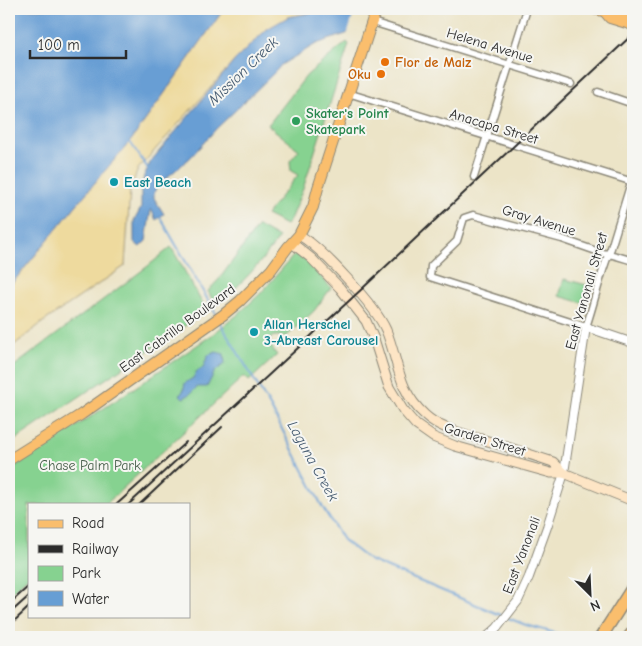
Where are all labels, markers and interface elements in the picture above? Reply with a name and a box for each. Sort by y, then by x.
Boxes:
street label: Helena Avenue [445,24,535,67]
scale bar [30,28,126,60]
water label: Mission Creek [204,33,282,110]
text: 100 m [38,36,80,54]
place label: Flor de Maiz [395,54,471,71]
marker: Flor de Maiz [379,56,391,68]
place label: Oku [348,66,371,83]
marker: Oku [375,68,387,80]
place label: Skater's Point Skatepark [306,105,389,138]
street label: Anacapa Street [448,105,541,148]
marker: Skater's Point Skatepark [290,115,302,127]
place label: East Beach [124,174,191,191]
marker: East Beach [108,176,120,188]
street label: Gray Avenue [500,201,578,240]
street label: East Yanonali Street [562,230,612,352]
street label: East Cabrillo Boulevard [116,281,239,376]
place label: Allan Herschel 3-Abreast Carousel [264,316,378,349]
marker: Allan Herschel 3-Abreast Carousel [248,326,260,338]
water label: Laguna Creek [284,418,343,505]
street label: Garden Street [442,419,529,460]
park label: Chase Palm Park [39,457,141,474]
legend [28,503,190,618]
text: Road [72,514,104,532]
street label: East Yanonali [499,514,544,596]
text: Railway [72,540,119,558]
text: Park [72,564,101,582]
north arrow [564,568,614,618]
text: Water [72,590,109,608]
text: N [587,596,603,615]

